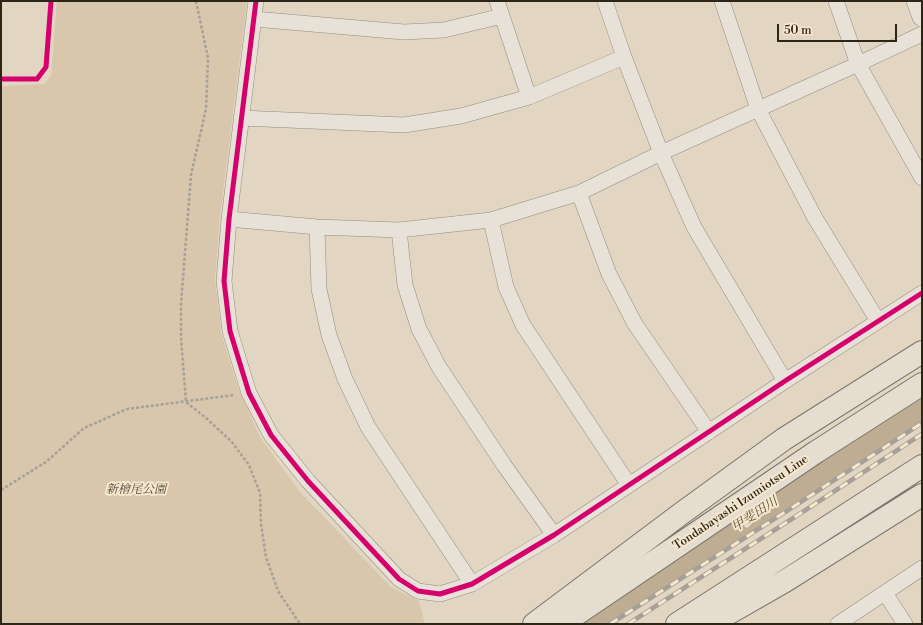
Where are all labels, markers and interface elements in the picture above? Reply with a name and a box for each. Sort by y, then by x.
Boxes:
scale bar [779,16,899,42]
text: 50 m [784,23,812,38]
street label: Tondabayashi Izumiotsu Line [671,452,811,554]
park label: 新檜尾公園 [106,483,166,497]
water label: 甲斐田川 [729,494,781,536]

